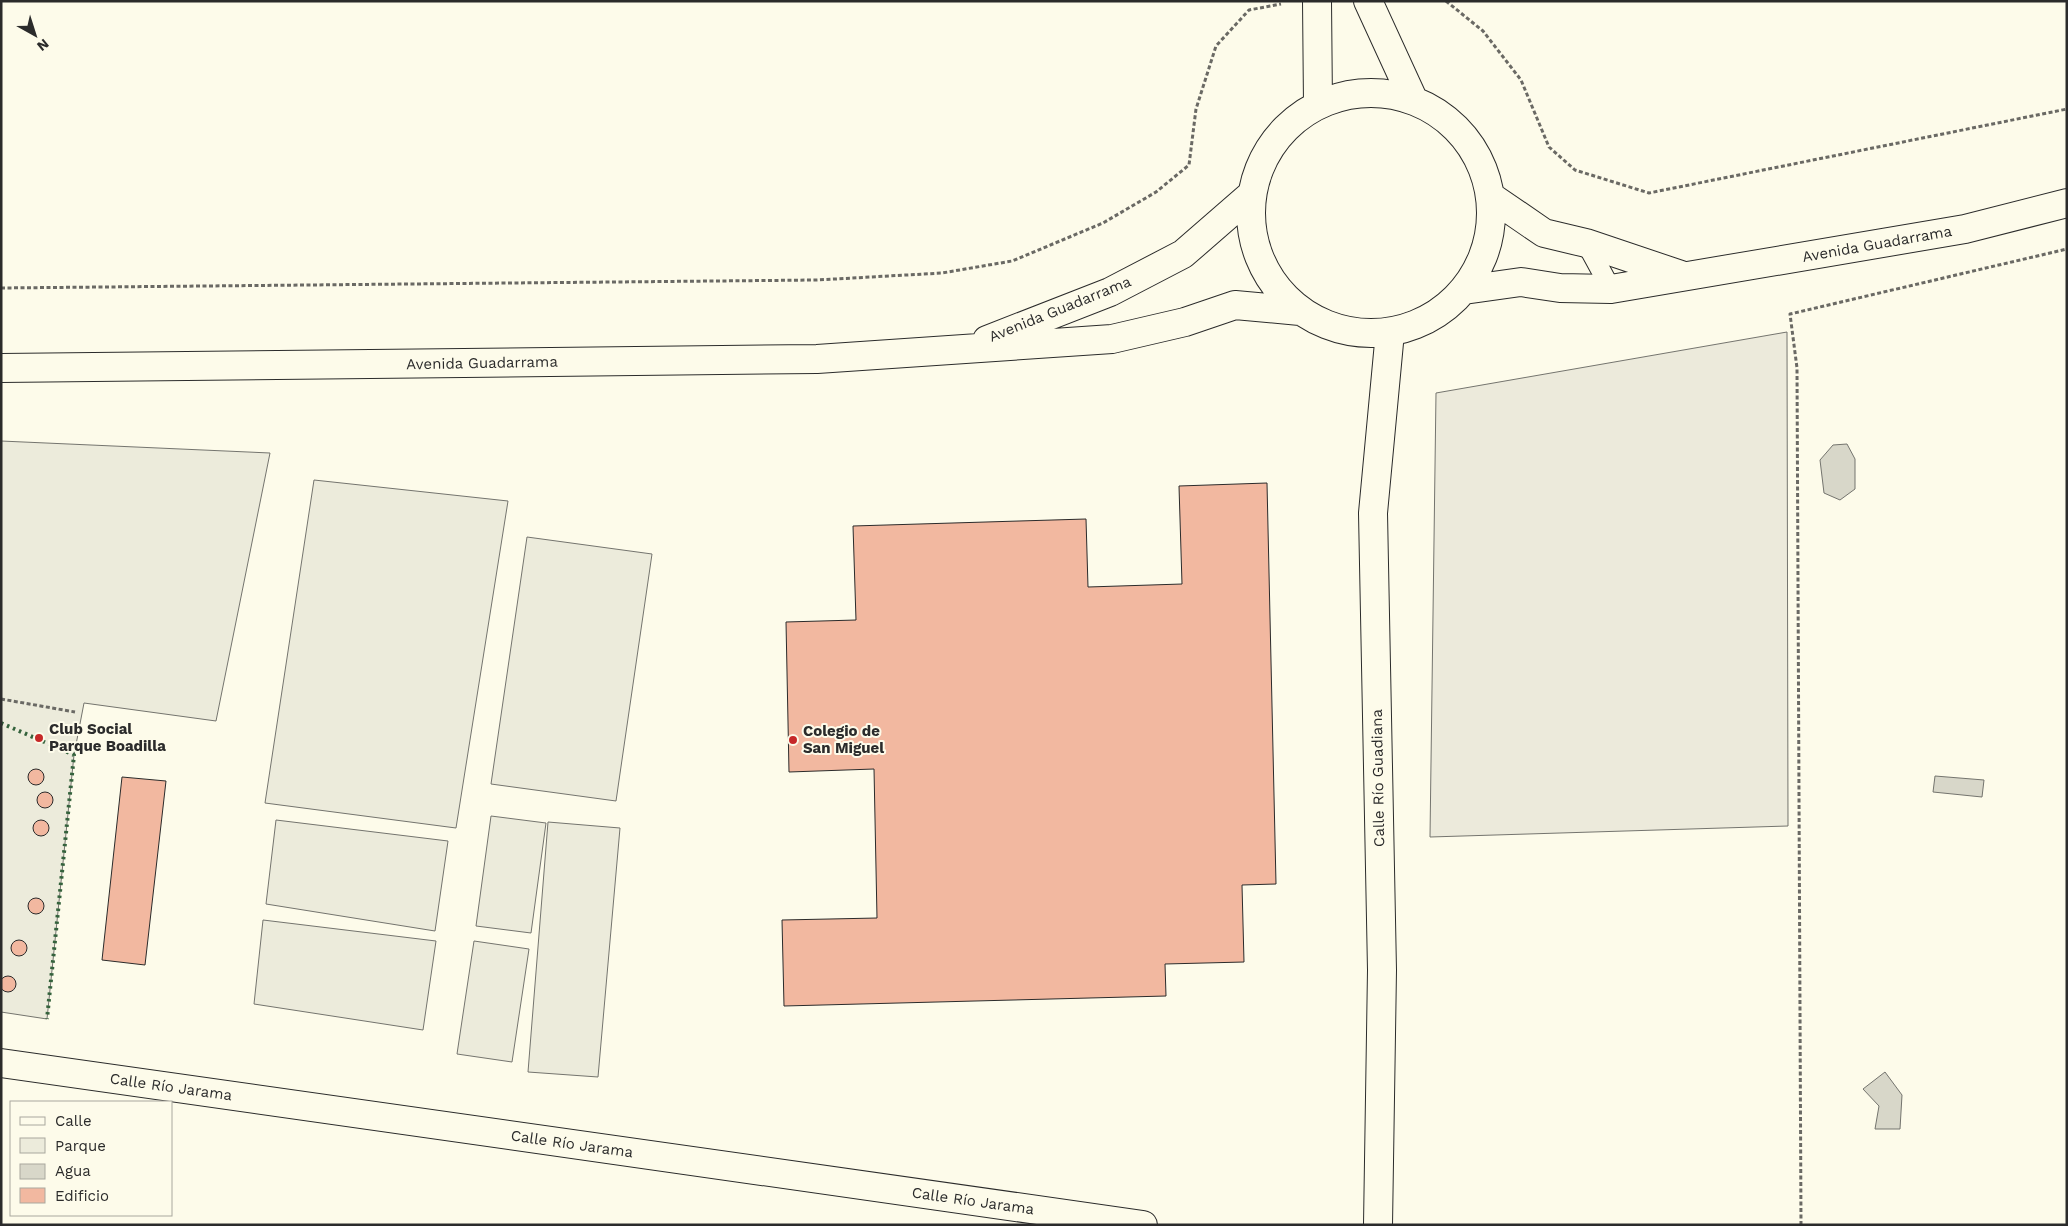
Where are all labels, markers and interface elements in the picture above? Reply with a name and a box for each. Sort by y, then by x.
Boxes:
north arrow [10,10,60,60]
text: N [34,36,52,55]
street label: Avenida Guadarrama [1801,222,1954,266]
street label: Avenida Guadarrama [986,272,1134,346]
street label: Avenida Guadarrama [406,353,558,373]
street label: Calle Río Guadiana [1368,708,1388,847]
place label: Club Social Parque Boadilla [49,720,166,755]
place label: Colegio de San Miguel [803,722,884,757]
marker: Club Social Parque Boadilla [33,732,45,744]
marker: Colegio de San Miguel [787,734,799,746]
street label: Calle Río Jarama [109,1070,234,1105]
legend [10,1101,172,1216]
text: Calle [55,1112,92,1130]
street label: Calle Río Jarama [510,1127,635,1162]
text: Parque [55,1137,106,1155]
text: Agua [55,1162,91,1180]
street label: Calle Río Jarama [911,1184,1036,1219]
text: Edificio [55,1187,109,1205]

